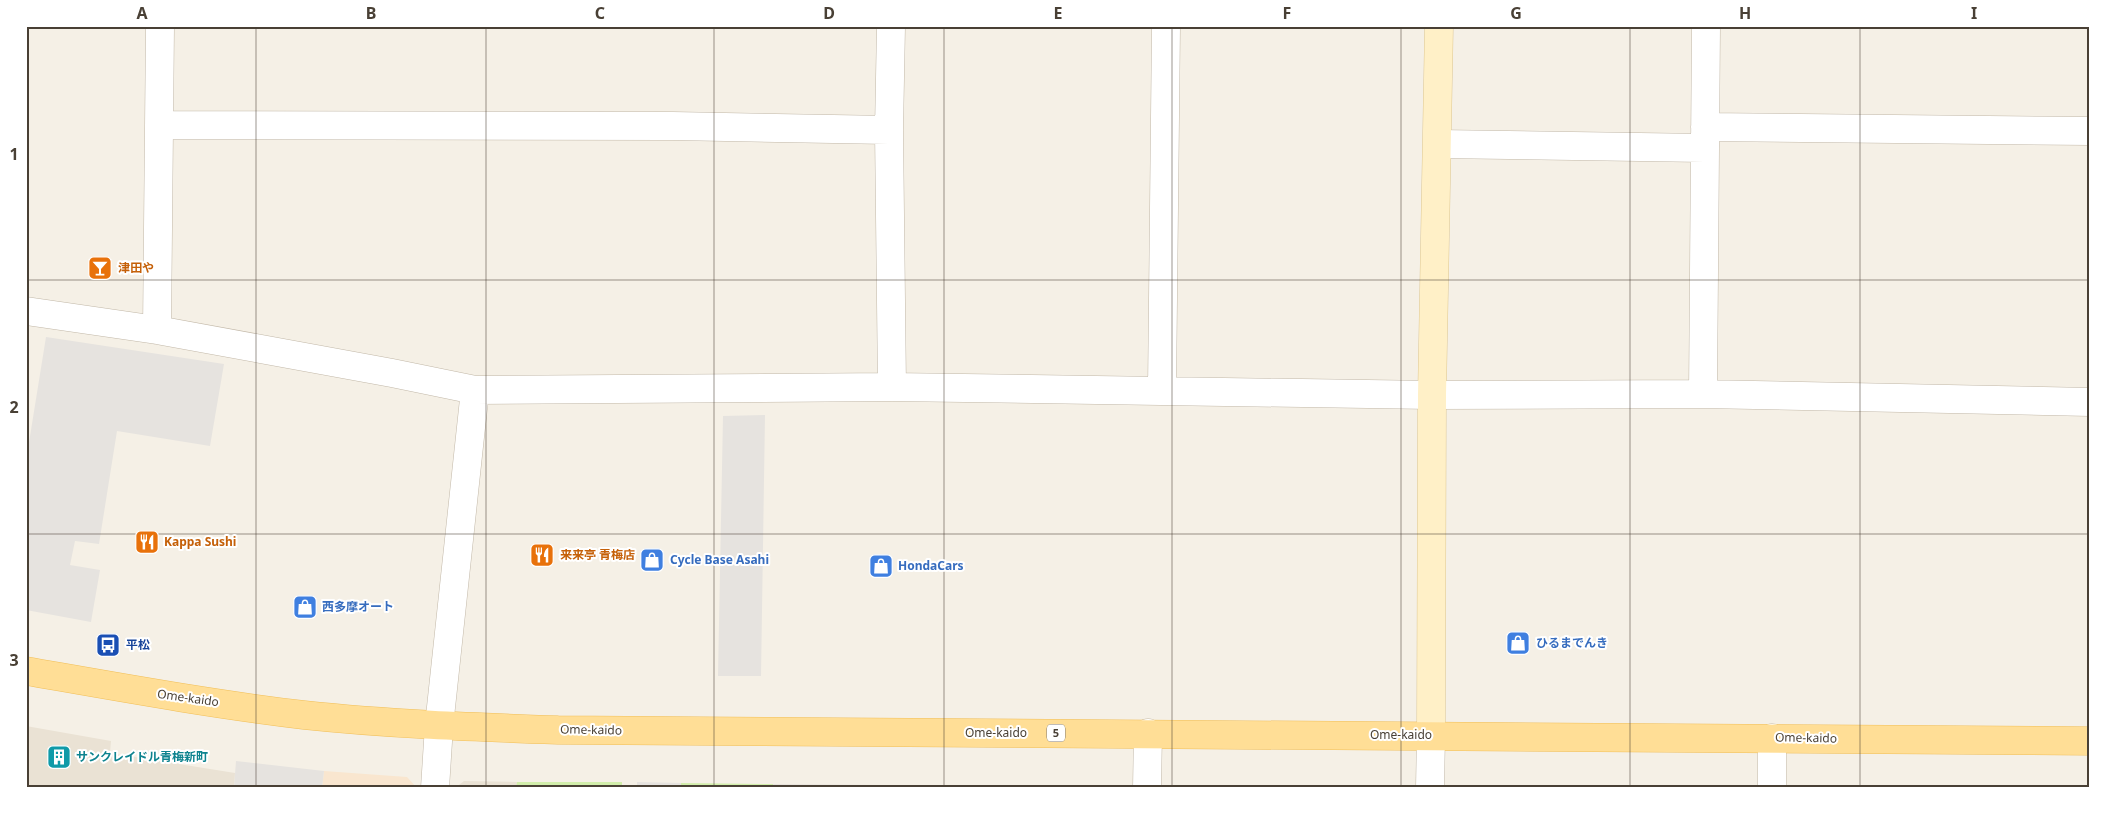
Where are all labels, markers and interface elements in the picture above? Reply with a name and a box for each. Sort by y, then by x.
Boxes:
text: A [136,2,148,24]
text: B [366,2,376,24]
text: C [595,2,605,24]
text: D [823,2,835,24]
text: E [1054,2,1063,24]
text: F [1283,2,1291,24]
text: G [1510,2,1522,24]
text: H [1739,2,1751,24]
text: I [1971,2,1977,24]
text: 1 [9,143,19,165]
bar icon: 津田や [87,255,113,281]
place label: 津田や [118,259,154,276]
text: 2 [9,396,19,418]
restaurant icon: Kappa Sushi [134,529,160,555]
place label: Kappa Sushi [164,533,236,550]
restaurant icon: 来来亭 青梅店 [529,542,555,568]
place label: 来来亭 青梅店 [560,546,635,563]
shop icon: Cycle Base Asahi [639,547,665,573]
place label: Cycle Base Asahi [670,551,769,568]
shop icon: HondaCars [868,553,894,579]
place label: HondaCars [898,557,964,574]
shop icon: 西多摩オート [292,594,318,620]
place label: 西多摩オート [322,598,394,615]
shop icon: ひるまでんき [1505,630,1531,656]
bus stop icon: 平松 [95,632,121,658]
place label: ひるまでんき [1536,634,1608,651]
place label: 平松 [126,636,150,653]
text: 3 [9,649,19,671]
street label: Ome-kaido [156,685,220,710]
street label: Ome-kaido [560,720,622,739]
street label: Ome-kaido [965,724,1027,741]
road number: 5 [1047,724,1065,741]
street label: Ome-kaido [1370,726,1432,743]
street label: Ome-kaido [1775,728,1837,747]
building icon: サンクレイドル青梅新町 [46,744,72,770]
place label: サンクレイドル青梅新町 [76,748,208,765]

